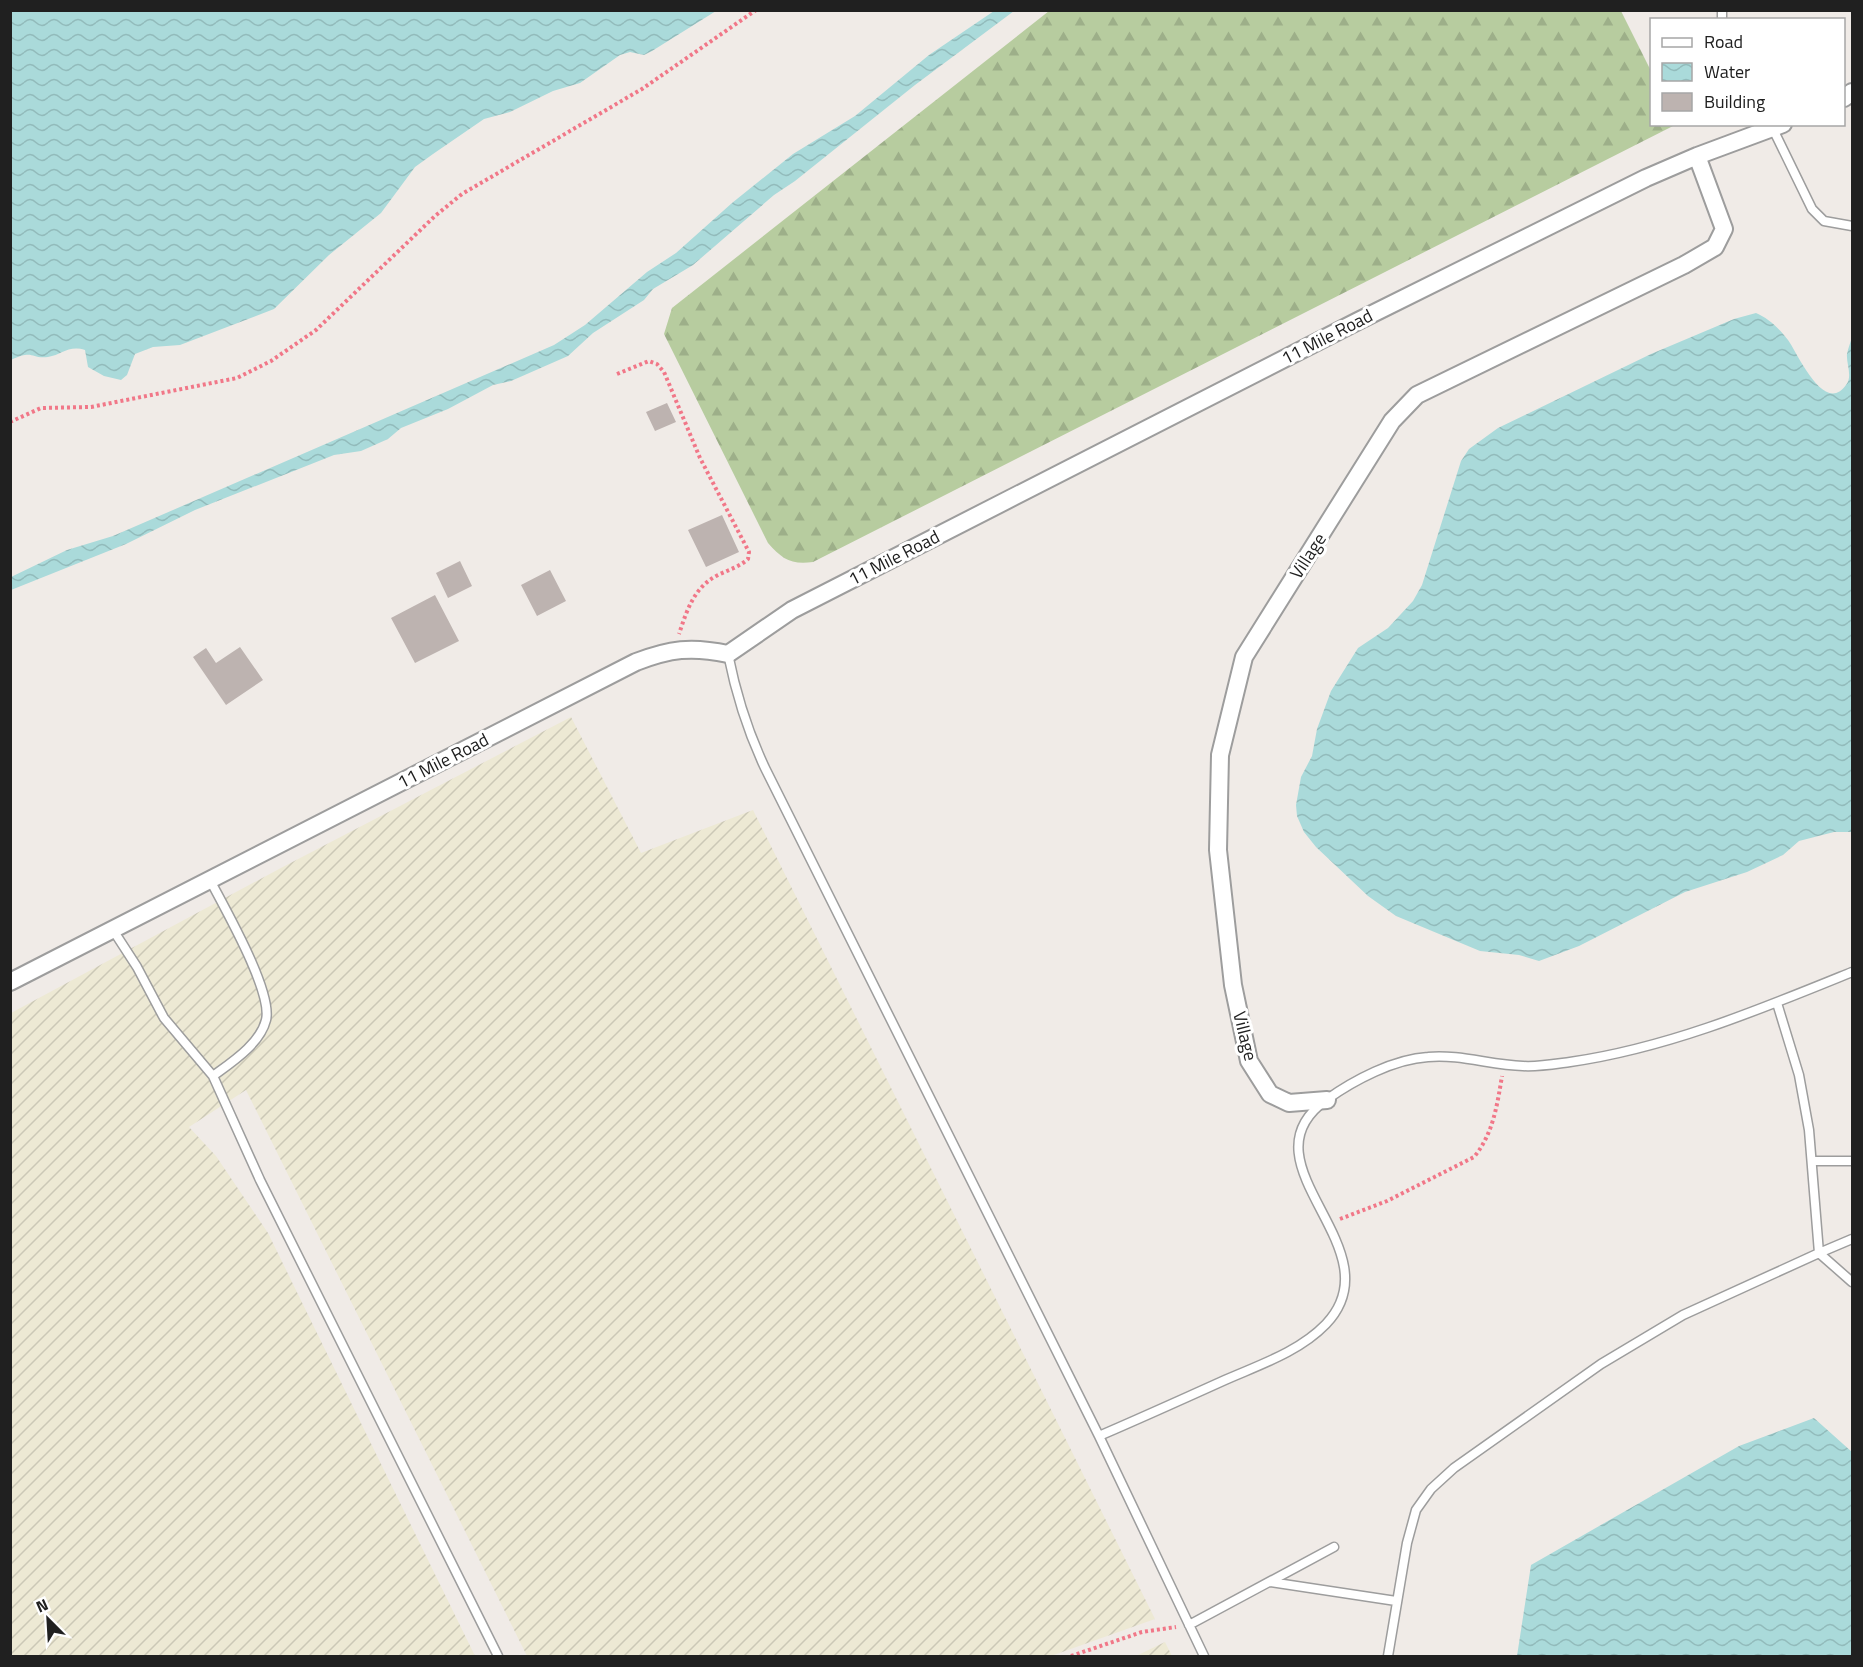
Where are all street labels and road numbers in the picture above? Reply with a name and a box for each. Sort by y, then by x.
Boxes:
street label: 11 Mile Road [1276,302,1377,371]
street label: 11 Mile Road [843,523,944,592]
street label: Village [1283,527,1333,584]
street label: 11 Mile Road [392,726,493,795]
street label: Village [1226,1008,1265,1063]

